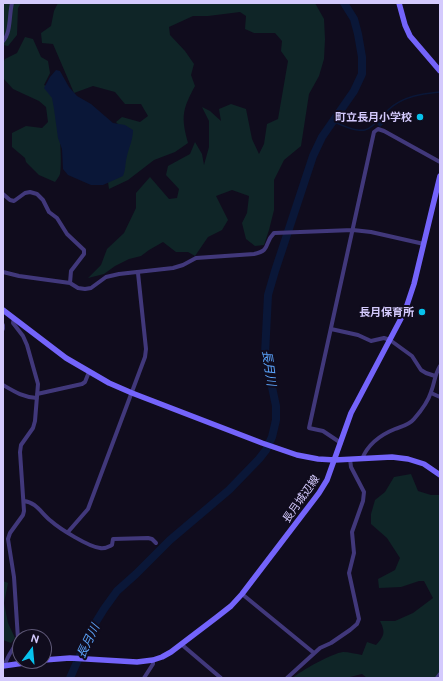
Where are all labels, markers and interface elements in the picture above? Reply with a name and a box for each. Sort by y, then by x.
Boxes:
place label: 町立長月小学校 [335,110,412,124]
marker: 町立長月小学校 [415,112,425,122]
place label: 長月保育所 [359,305,414,319]
marker: 長月保育所 [417,307,427,317]
water label: 長月川 [259,349,279,387]
street label: 長月城辺線 [280,473,322,525]
water label: 長月川 [74,622,102,660]
north arrow [12,629,52,669]
text: N [29,632,41,645]

